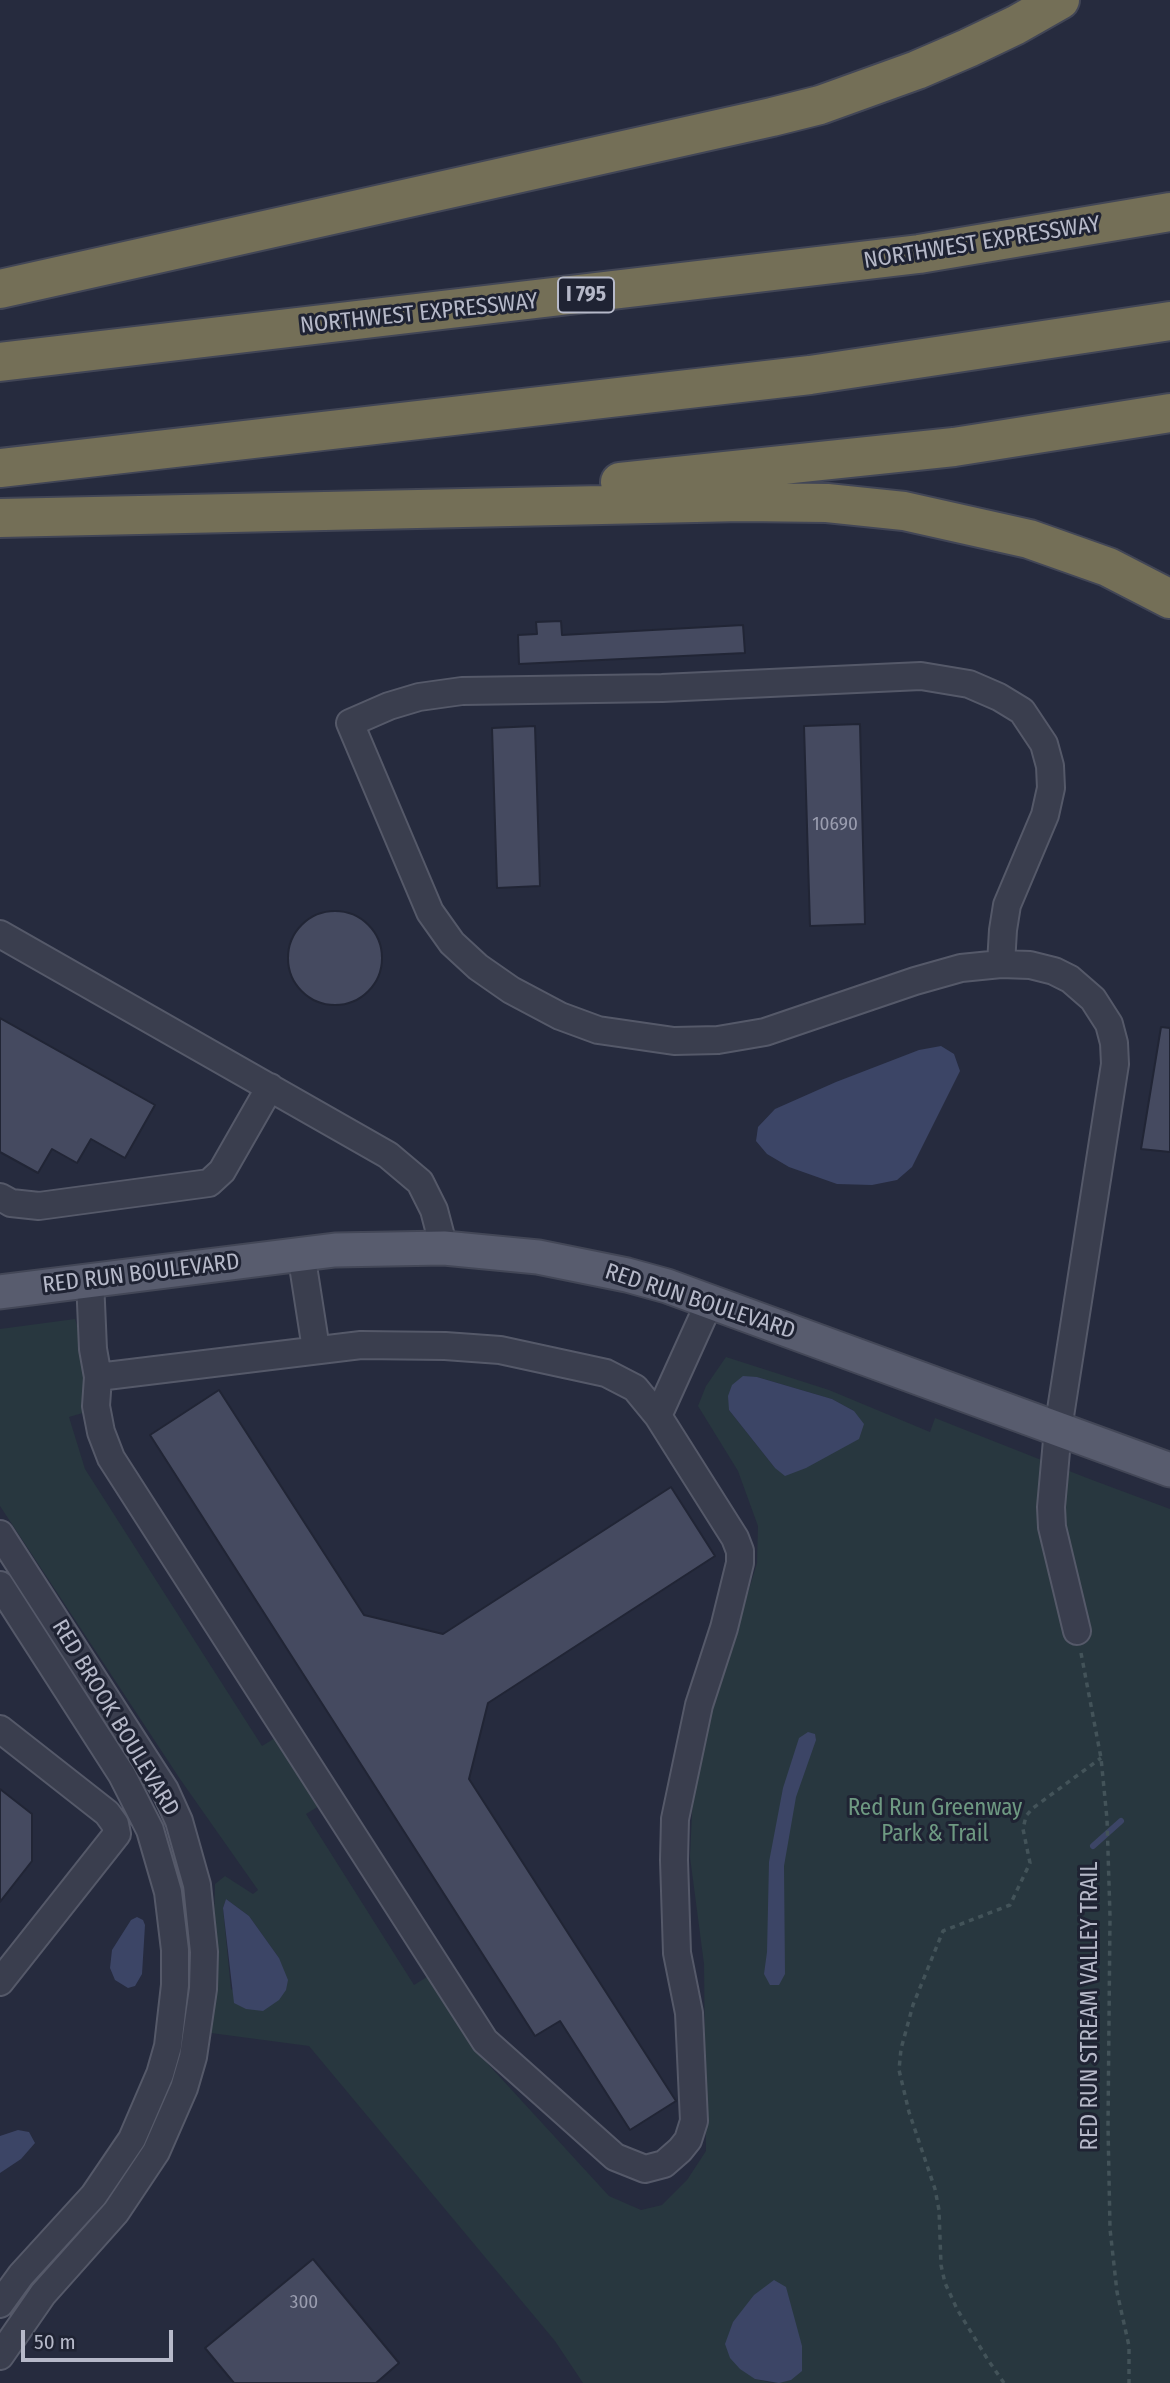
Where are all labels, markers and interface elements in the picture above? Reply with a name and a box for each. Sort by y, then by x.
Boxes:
street label: NORTHWEST EXPRESSWAY [862,211,1102,275]
road number: I 795 [558,278,614,312]
street label: NORTHWEST EXPRESSWAY [299,288,539,340]
house number: 10690 [812,814,858,836]
street label: RED RUN BOULEVARD [41,1248,241,1300]
street label: RED RUN BOULEVARD [601,1258,799,1346]
street label: RED BROOK BOULEVARD [45,1615,185,1821]
park label: Red Run Greenway Park & Trail [848,1795,1022,1849]
street label: RED RUN STREAM VALLEY TRAIL [1077,1862,1105,2150]
house number: 300 [290,2292,318,2314]
scale bar [24,2316,177,2360]
text: 50 m [34,2329,76,2355]

